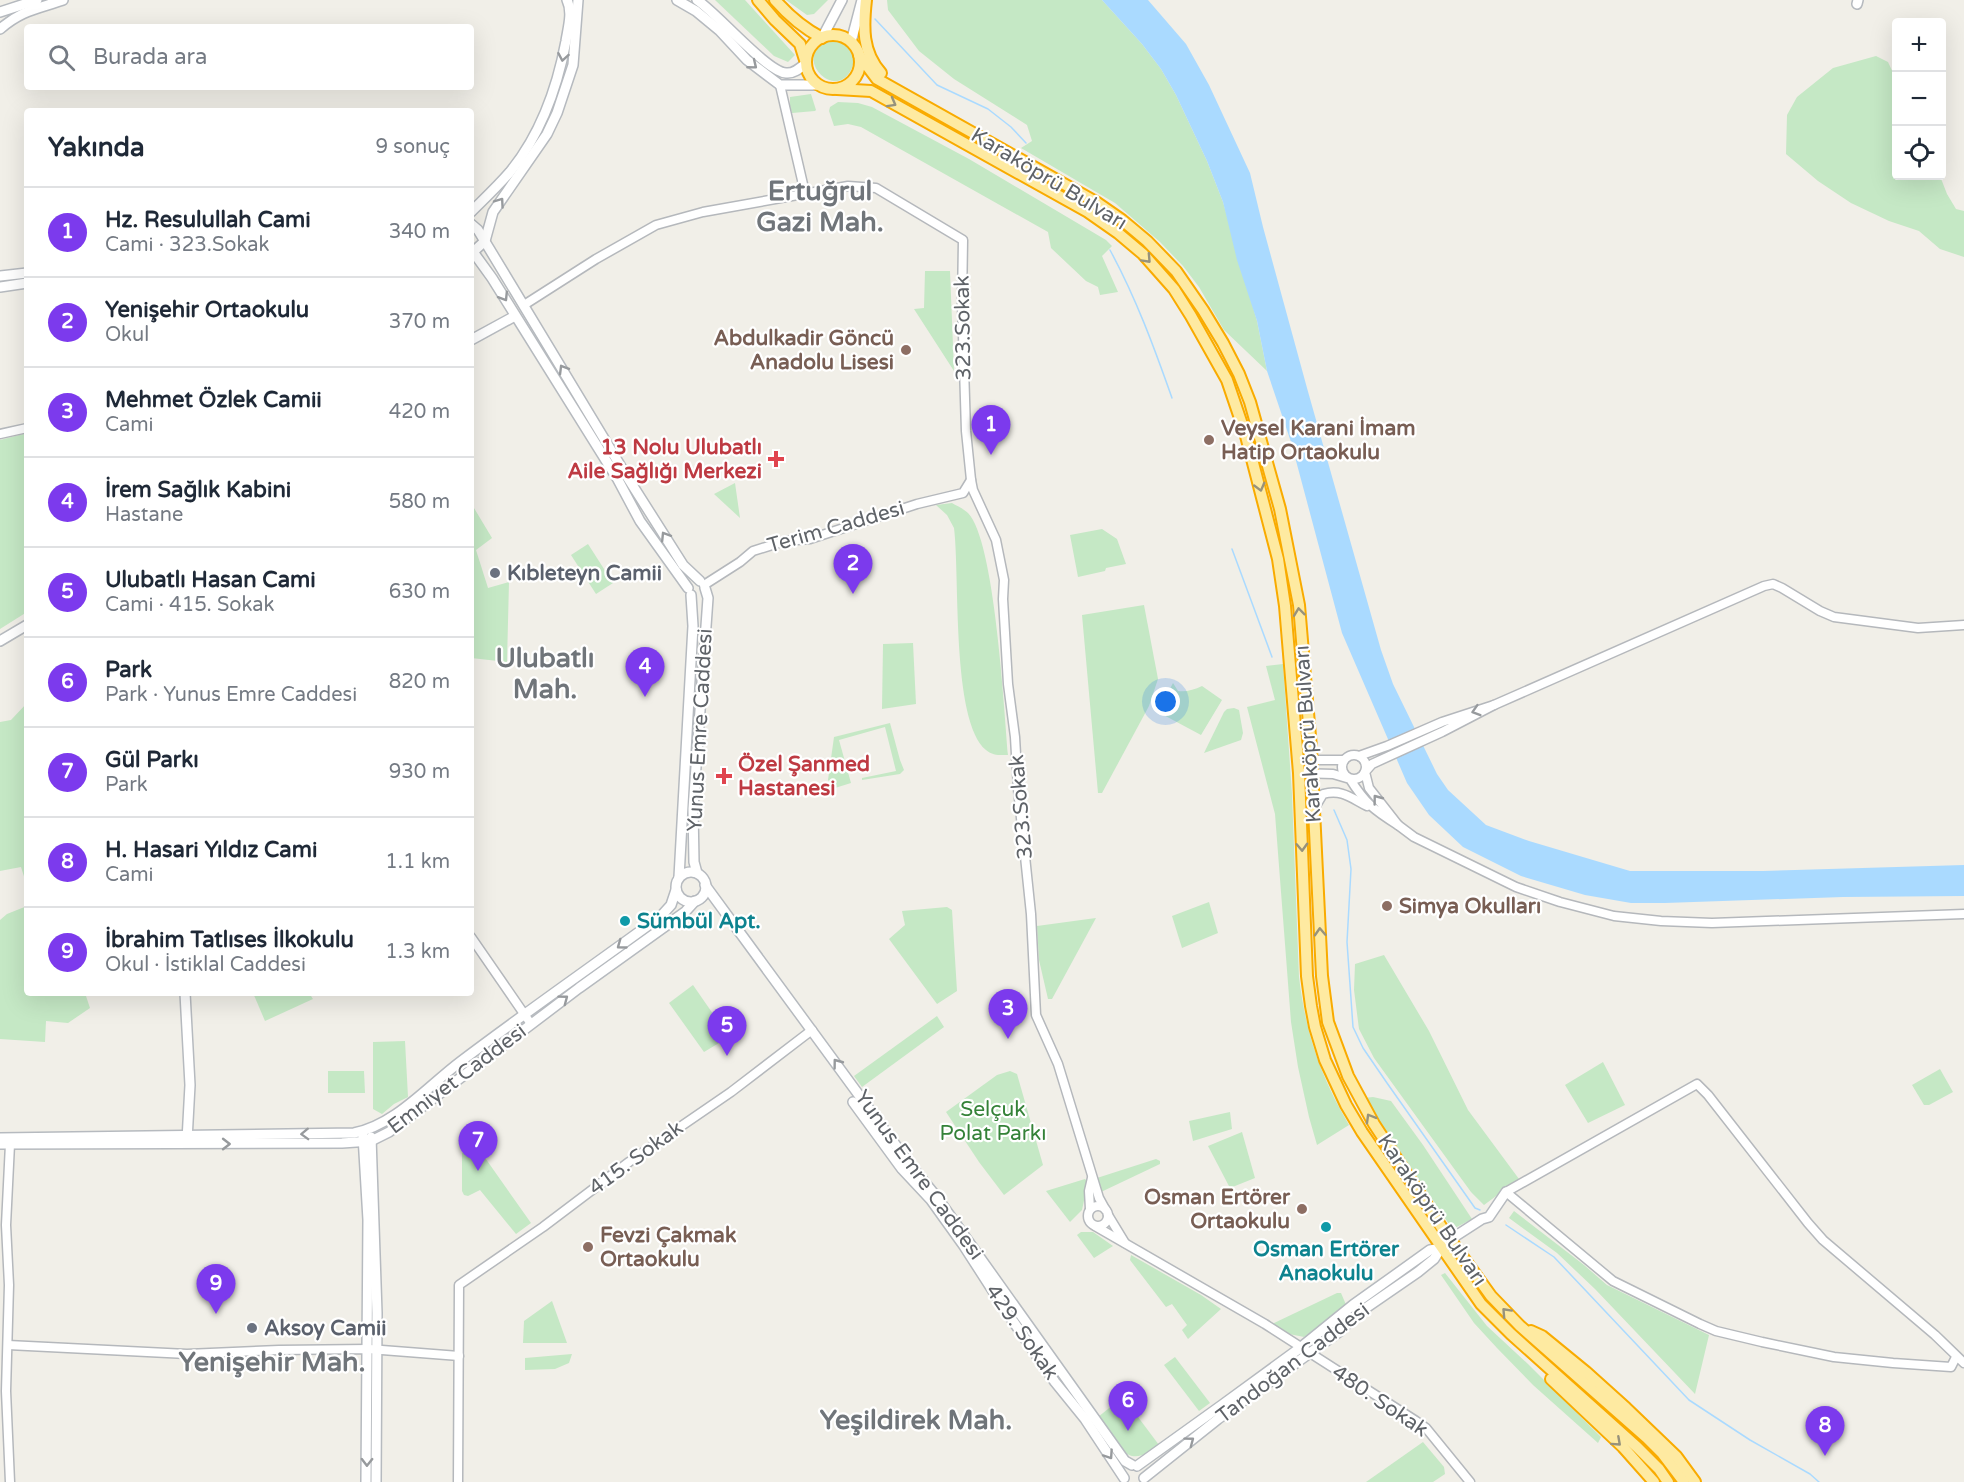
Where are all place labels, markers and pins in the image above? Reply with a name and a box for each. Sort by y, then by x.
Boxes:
place label: Abdulkadir Göncü Anadolu Lisesi [713,326,894,375]
marker: Abdulkadir Göncü Anadolu Lisesi [899,343,913,357]
pin: 1 [972,406,1010,455]
place label: Veysel Karani İmam Hatip Ortaokulu [1221,416,1415,465]
marker: Veysel Karani İmam Hatip Ortaokulu [1202,433,1216,447]
place label: 13 Nolu Ulubatlı Aile Sağlığı Merkezi [568,435,762,484]
marker: 13 Nolu Ulubatlı Aile Sağlığı Merkezi [767,450,785,468]
pin: 2 [834,544,872,594]
place label: Kıbleteyn Camii [507,561,662,586]
marker: Kıbleteyn Camii [488,566,502,580]
pin: 4 [626,648,664,697]
place label: Özel Şanmed Hastanesi [738,752,870,801]
marker: Özel Şanmed Hastanesi [715,767,733,785]
place label: Simya Okulları [1399,894,1541,919]
marker: Simya Okulları [1380,899,1394,913]
place label: Sümbül Apt. [637,909,761,934]
marker: Sümbül Apt. [618,914,632,928]
pin: 3 [988,990,1028,1039]
pin: 5 [708,1006,746,1056]
pin: 7 [458,1122,498,1171]
place label: Osman Ertörer Ortaokulu [1144,1185,1291,1234]
marker: Osman Ertörer Ortaokulu [1295,1202,1309,1216]
marker: Osman Ertörer Anaokulu [1319,1220,1333,1234]
place label: Fevzi Çakmak Ortaokulu [600,1223,737,1272]
place label: Osman Ertörer Anaokulu [1253,1237,1400,1286]
marker: Fevzi Çakmak Ortaokulu [581,1240,595,1254]
pin: 9 [196,1264,236,1314]
place label: Aksoy Camii [264,1316,386,1341]
marker: Aksoy Camii [245,1321,259,1335]
pin: 6 [1108,1382,1148,1431]
pin: 8 [1806,1406,1844,1456]

